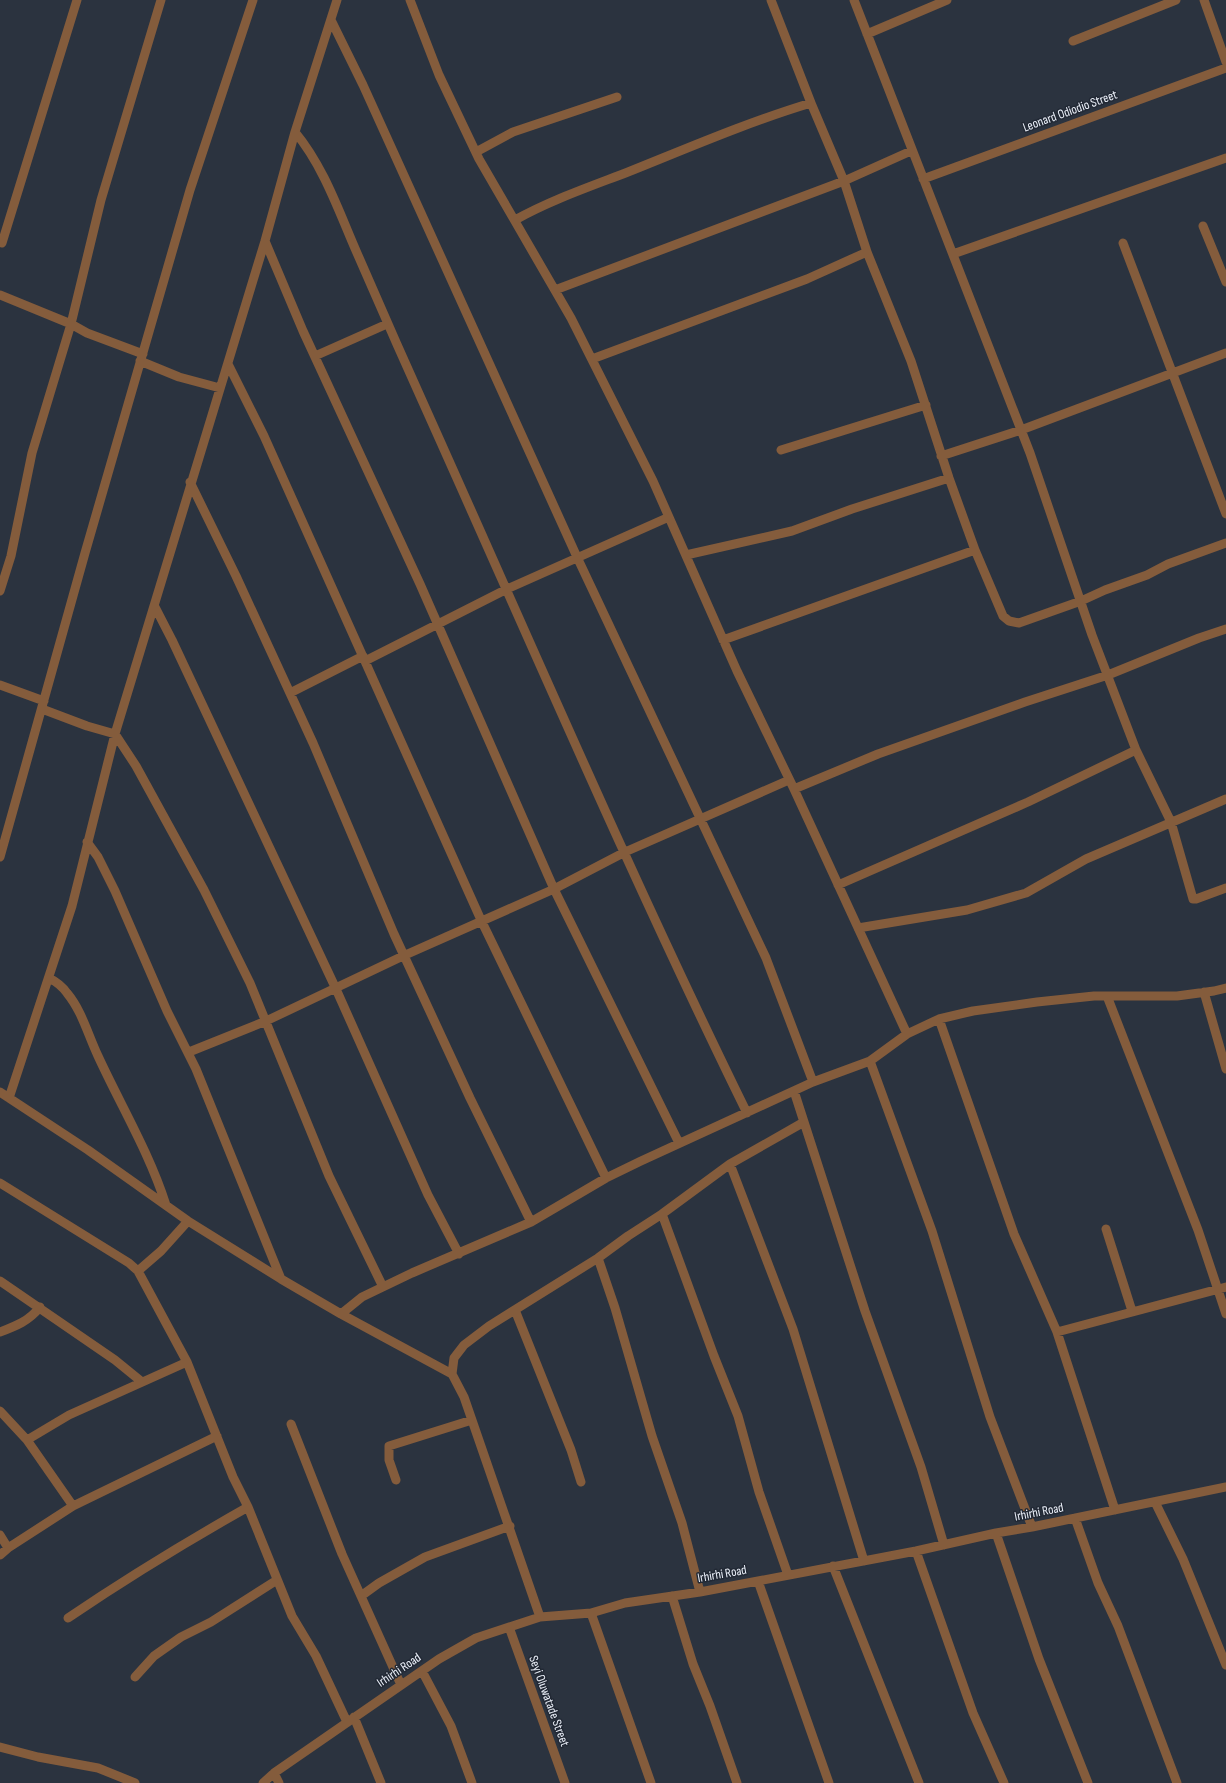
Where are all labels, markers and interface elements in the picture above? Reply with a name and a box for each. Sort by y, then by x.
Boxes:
street label: Leonard Odiodio Street [1021,87,1119,135]
street label: Irhirhi Road [1013,1499,1065,1525]
street label: Irhirhi Road [696,1562,748,1586]
street label: Irhirhi Road [374,1649,424,1691]
street label: Seyi Oluwatade Street [525,1653,573,1749]

